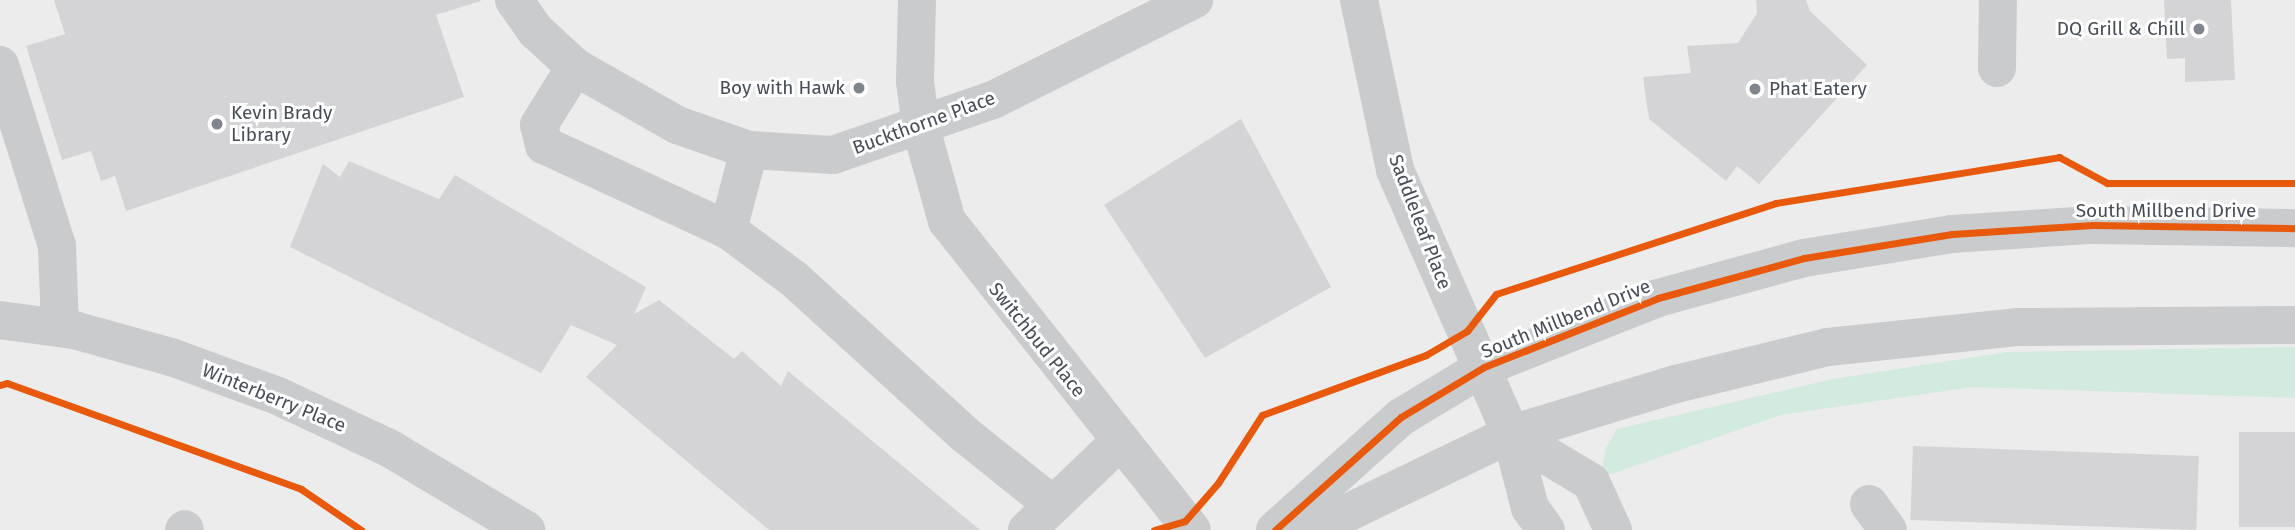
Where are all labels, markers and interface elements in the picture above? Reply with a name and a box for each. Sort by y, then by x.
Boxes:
place label: DQ Grill & Chill [2057,18,2185,40]
marker: DQ Grill & Chill [2191,21,2207,37]
place label: Boy with Hawk [720,77,845,99]
place label: Phat Eatery [1769,78,1867,100]
marker: Boy with Hawk [851,80,867,96]
marker: Phat Eatery [1747,81,1763,97]
street label: Buckthorne Place [850,87,998,159]
place label: Kevin Brady Library [231,102,332,146]
marker: Kevin Brady Library [209,116,225,132]
street label: Saddleleaf Place [1384,151,1456,293]
street label: South Millbend Drive [2076,200,2256,222]
street label: South Millbend Drive [1478,275,1654,363]
street label: Switchbud Place [984,278,1090,402]
street label: Winterberry Place [199,359,349,437]

